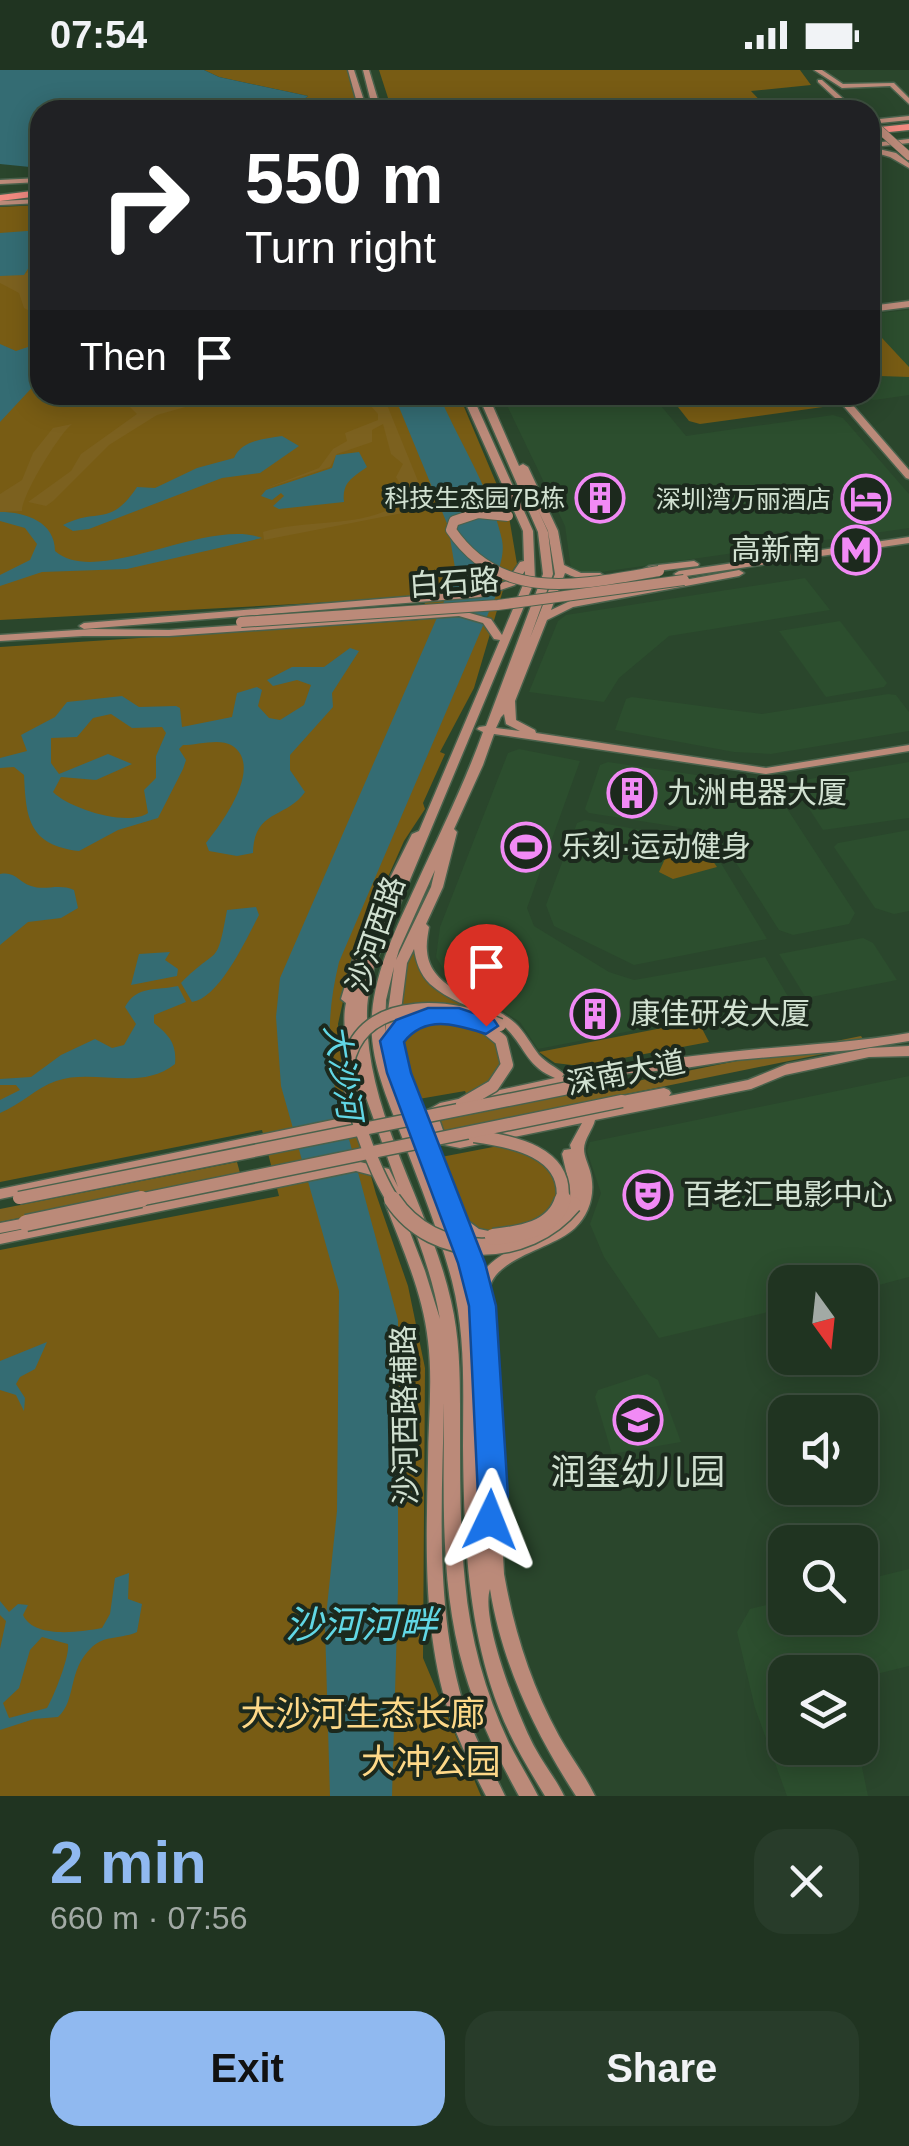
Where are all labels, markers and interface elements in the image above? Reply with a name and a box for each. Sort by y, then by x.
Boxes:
text: 07:54 [50,14,147,56]
icon: right [80,140,210,270]
text: 550 m [245,140,443,218]
text: Turn right [245,222,436,273]
icon: arrive [187,330,242,385]
text: Then [80,336,167,378]
building icon: 科技生态园7B栋 [574,472,626,524]
hotel icon: 深圳湾万丽酒店 [840,473,892,525]
place label: 科技生态园7B栋 [384,484,565,512]
place label: 深圳湾万丽酒店 [656,485,831,513]
metro station icon: 高新南 [830,524,882,576]
place label: 高新南 [731,533,821,566]
street label: 白石路 [408,563,500,602]
building icon: 九洲电器大厦 [606,767,658,819]
place label: 九洲电器大厦 [667,776,847,809]
sports icon: 乐刻·运动健身 [500,821,552,873]
place label: 乐刻·运动健身 [561,830,751,863]
street label: 沙河西路 [340,872,411,996]
pin [444,924,529,1027]
icon: arrive [459,939,514,994]
building icon: 康佳研发大厦 [569,988,621,1040]
place label: 康佳研发大厦 [630,997,810,1030]
water label: 大沙河 [318,1022,369,1128]
street label: 深南大道 [564,1045,688,1100]
theatre icon: 百老汇电影中心 [622,1169,674,1221]
place label: 百老汇电影中心 [683,1178,893,1211]
north arrow [768,1265,878,1375]
map controls [768,1265,878,1765]
street label: 沙河西路辅路 [386,1325,423,1505]
school or university icon: 润玺幼儿园 [612,1394,664,1446]
button: sound [768,1395,878,1505]
place label: 润玺幼儿园 [550,1452,726,1491]
position arrow [438,1468,542,1572]
button: search [768,1525,878,1635]
water label: 沙河河畔 [285,1604,442,1646]
button: layers [768,1655,878,1765]
park label: 大沙河生态长廊 [240,1694,486,1733]
park label: 大冲公园 [361,1742,501,1781]
text: 2 min [50,1829,207,1896]
button: close [754,1829,859,1934]
text: 660 m · 07:56 [50,1900,247,1936]
button: Exit [50,2011,445,2126]
button: Share [465,2011,859,2126]

